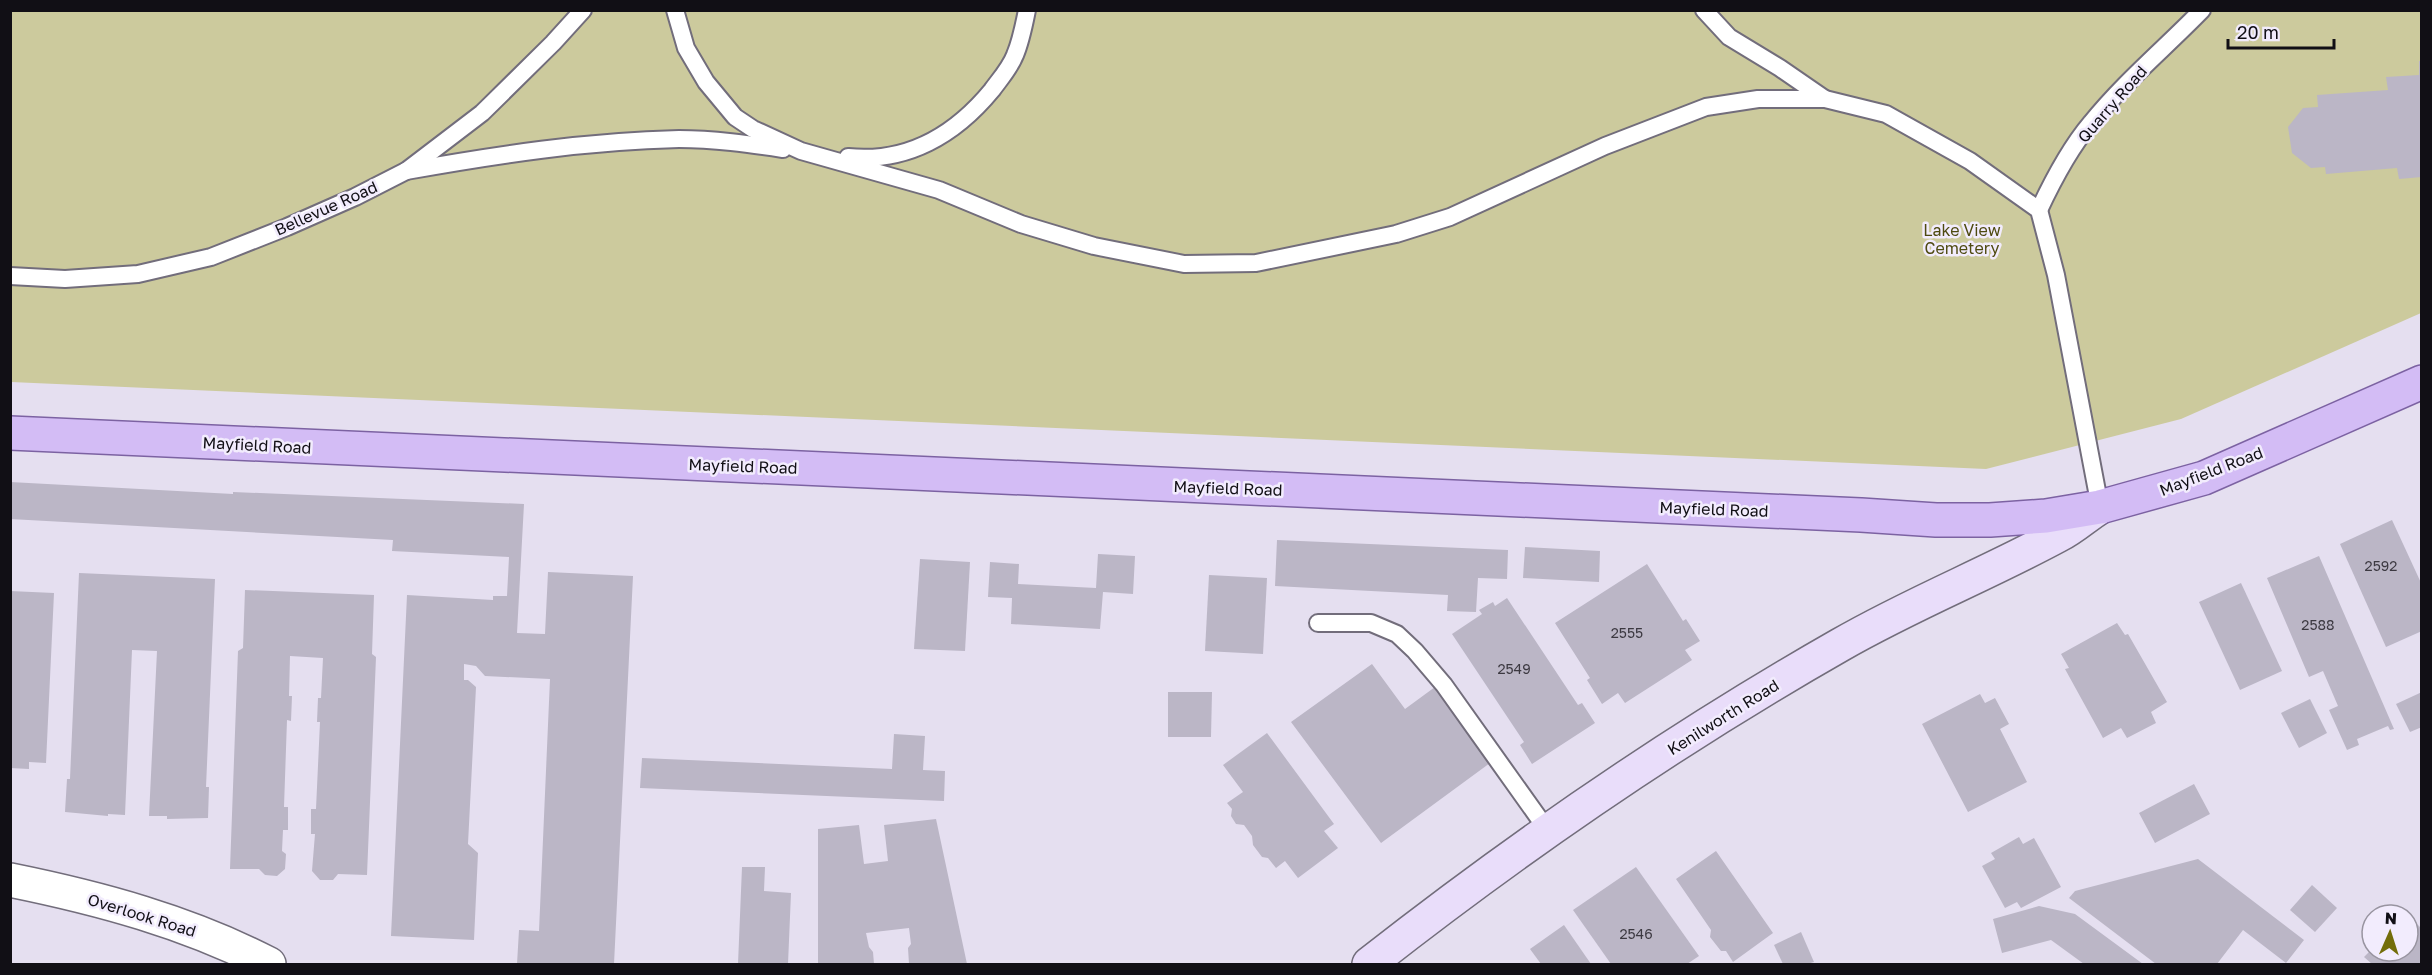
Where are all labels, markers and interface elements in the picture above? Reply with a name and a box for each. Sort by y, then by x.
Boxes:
scale bar [2228,12,2334,50]
text: 20 m [2237,21,2279,43]
street label: Quarry Road [2073,61,2151,147]
street label: Bellevue Road [272,176,380,240]
park label: Lake View Cemetery [1923,220,2001,258]
street label: Mayfield Road [202,432,312,458]
street label: Mayfield Road [2156,442,2266,500]
street label: Mayfield Road [688,454,798,478]
street label: Mayfield Road [1173,476,1283,500]
street label: Mayfield Road [1659,497,1769,521]
house number: 2592 [2365,557,2397,574]
house number: 2588 [2301,616,2335,633]
house number: 2555 [1611,624,1643,641]
house number: 2549 [1497,660,1531,677]
street label: Kenilworth Road [1664,675,1782,759]
street label: Overlook Road [85,889,199,941]
north arrow [2360,903,2420,963]
text: N [2384,908,2397,928]
house number: 2546 [1619,925,1653,942]

